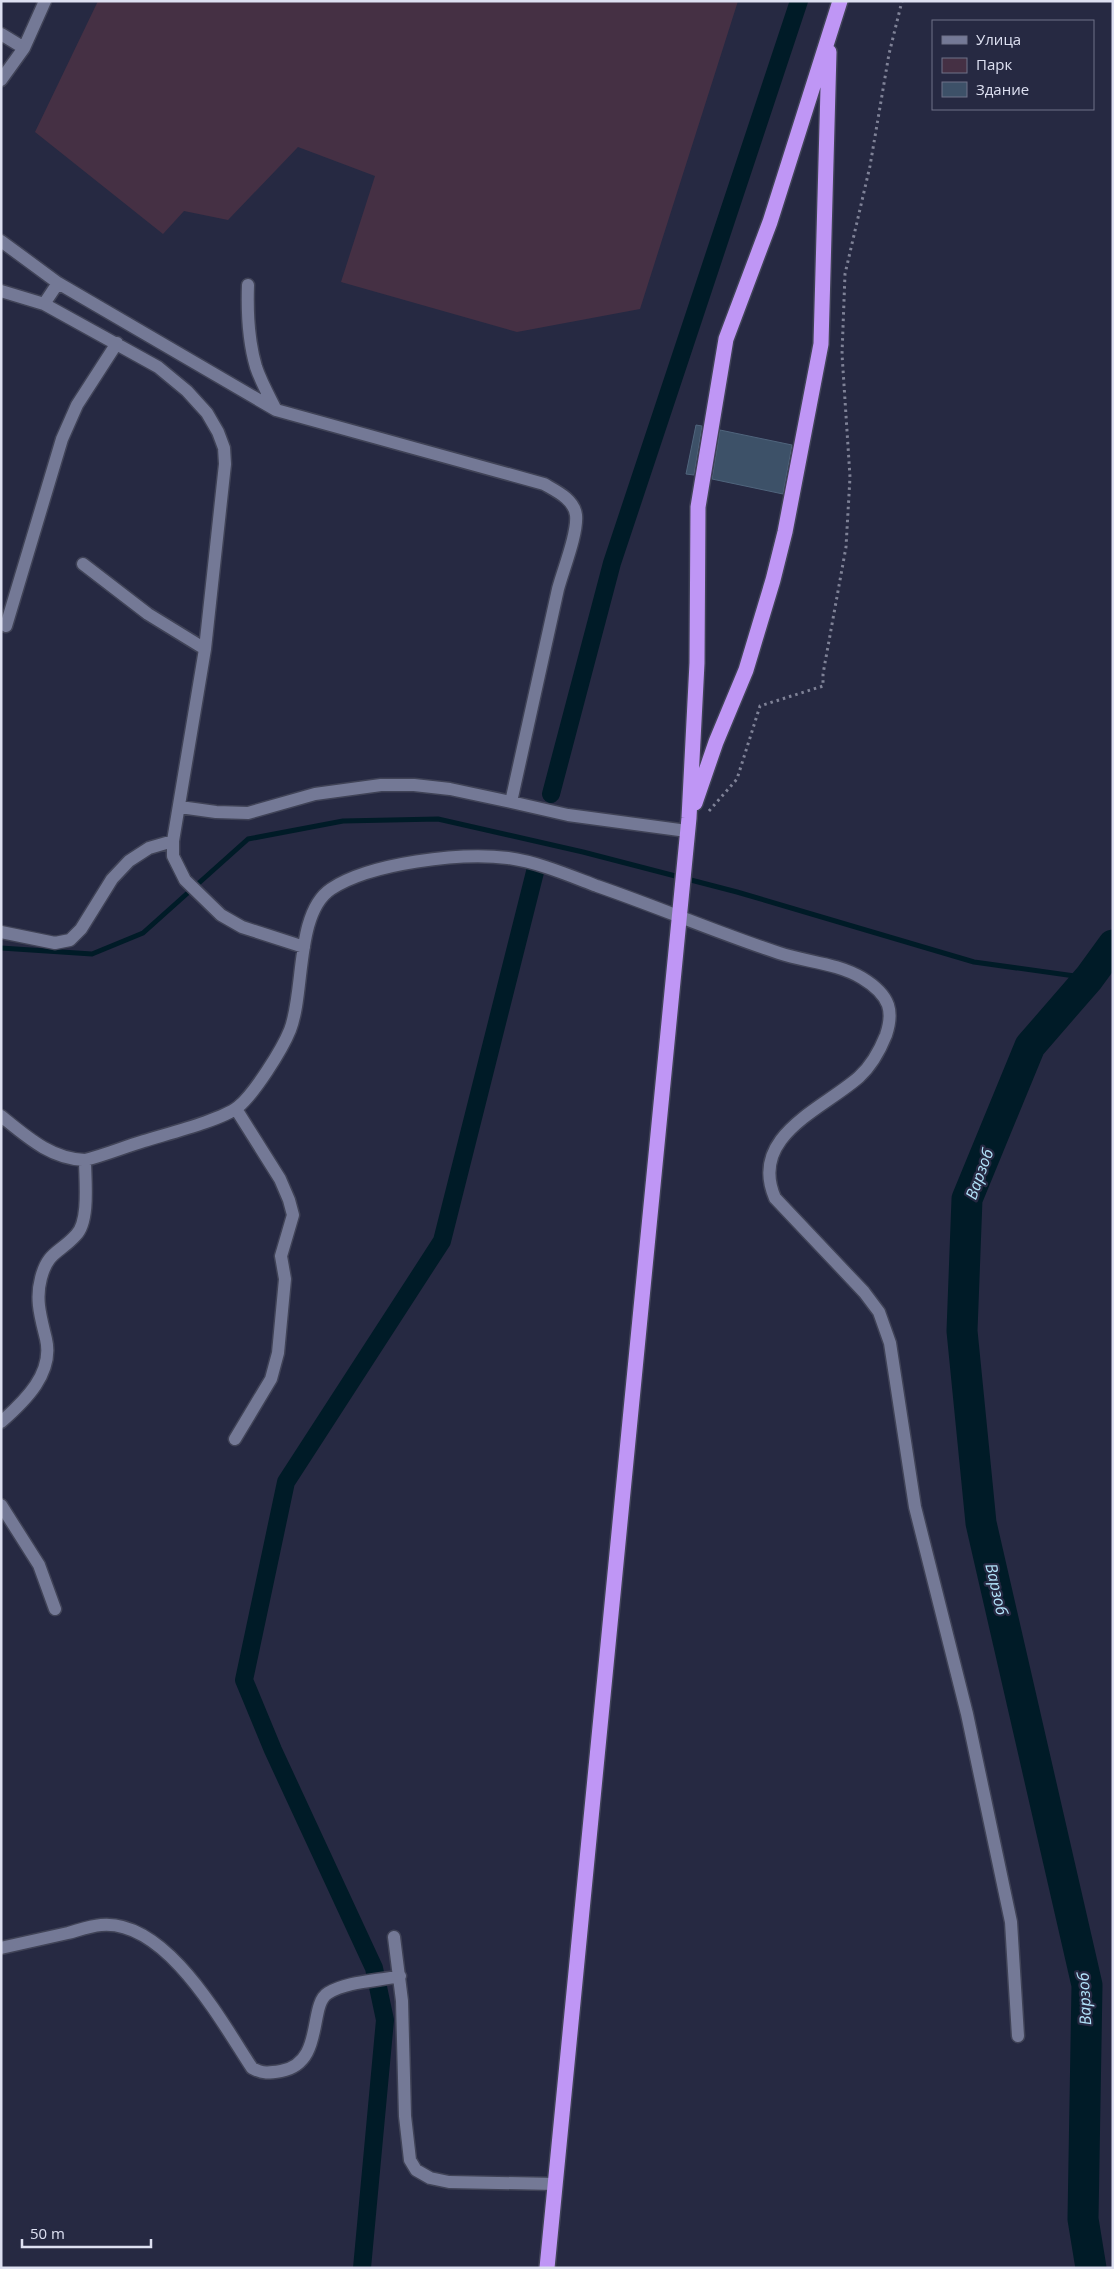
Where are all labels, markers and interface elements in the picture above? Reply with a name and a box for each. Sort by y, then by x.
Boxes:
legend [932,20,1094,110]
text: Улица [976,29,1021,49]
text: Парк [976,54,1012,74]
text: Здание [976,79,1029,99]
water label: Варзоб [960,1144,999,1203]
water label: Варзоб [980,1561,1014,1618]
water label: Варзоб [1072,1971,1096,2026]
scale bar [22,2216,151,2248]
text: 50 m [30,2223,65,2243]

